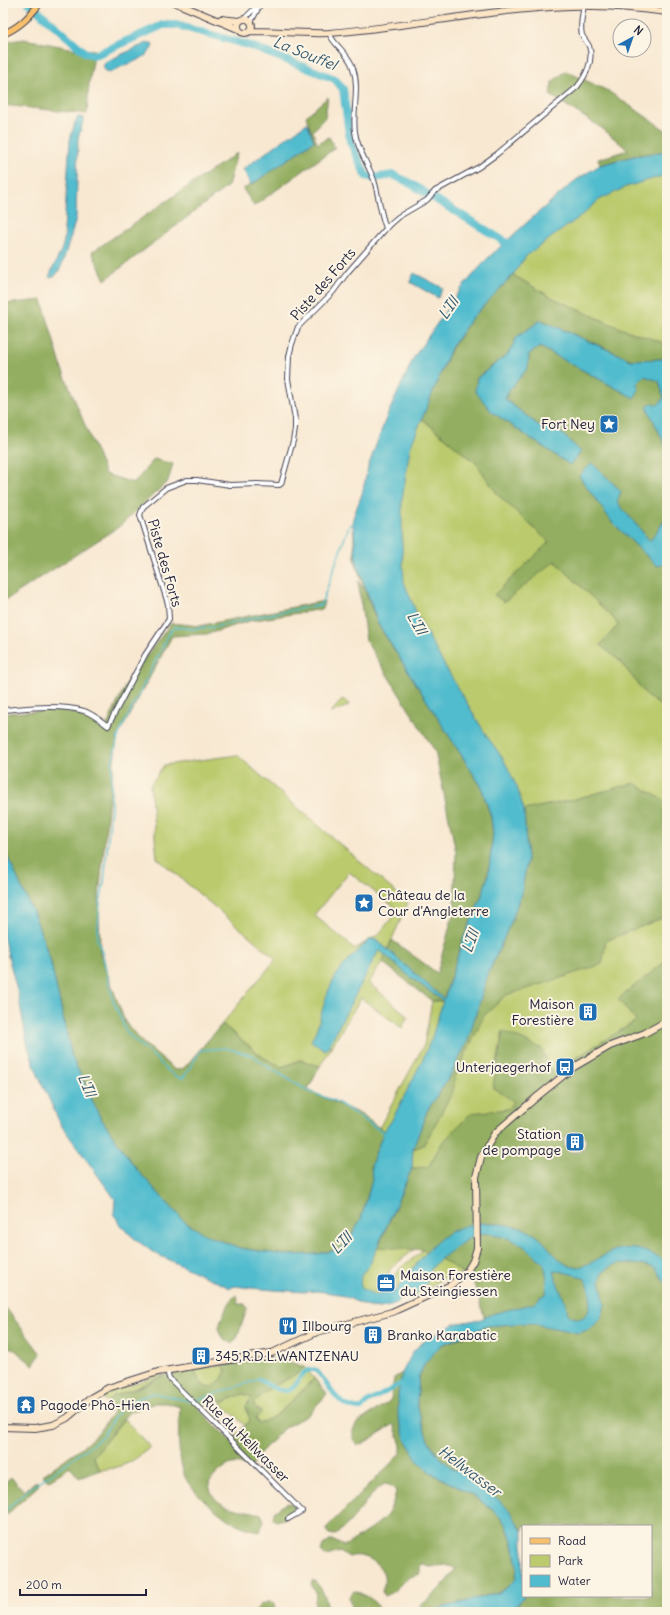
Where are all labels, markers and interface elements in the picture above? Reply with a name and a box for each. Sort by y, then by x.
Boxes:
north arrow [612,18,652,58]
text: N [631,23,646,38]
water label: La Souffel [271,32,342,75]
street label: Piste des Forts [286,244,360,324]
water label: L'Ill [434,291,464,323]
place icon: Fort Ney [598,413,620,435]
place label: Fort Ney [541,415,595,433]
street label: Piste des Forts [144,517,186,609]
water label: L'Ill [403,608,432,640]
place label: Château de la Cour d'Angleterre [378,886,489,920]
place icon: Château de la Cour d'Angleterre [353,892,375,914]
water label: L'Ill [457,924,484,955]
place label: Maison Forestière [511,995,574,1029]
building icon: Maison Forestière [577,1001,599,1023]
bus stop icon: Unterjaegerhof [554,1056,576,1078]
place label: Unterjaegerhof [456,1058,551,1076]
water label: L'Ill [74,1071,101,1102]
place label: Station de pompage [483,1125,561,1159]
building icon: Station de pompage [564,1131,586,1153]
water label: L'Ill [326,1226,358,1258]
place label: Maison Forestière du Steingiessen [400,1266,511,1300]
office icon: Maison Forestière du Steingiessen [375,1272,397,1294]
restaurant icon: Illbourg [277,1315,299,1337]
place label: Illbourg [302,1317,352,1335]
building icon: Branko Karabatic [362,1324,384,1346]
place label: Branko Karabatic [387,1326,497,1344]
building icon: 345,R.D.L.WANTZENAU [190,1345,212,1367]
place label: 345,R.D.L.WANTZENAU [215,1347,359,1365]
street label: Rue du Hellwasser [199,1392,294,1487]
temple icon: Pagode Phô-Hien [15,1394,37,1416]
place label: Pagode Phô-Hien [40,1396,150,1414]
water label: Hellwasser [435,1441,507,1502]
legend [522,1525,652,1597]
text: Road [558,1533,586,1548]
text: Park [558,1553,583,1568]
scale bar [20,1571,146,1597]
text: Water [558,1573,591,1588]
text: 200 m [26,1577,62,1592]

